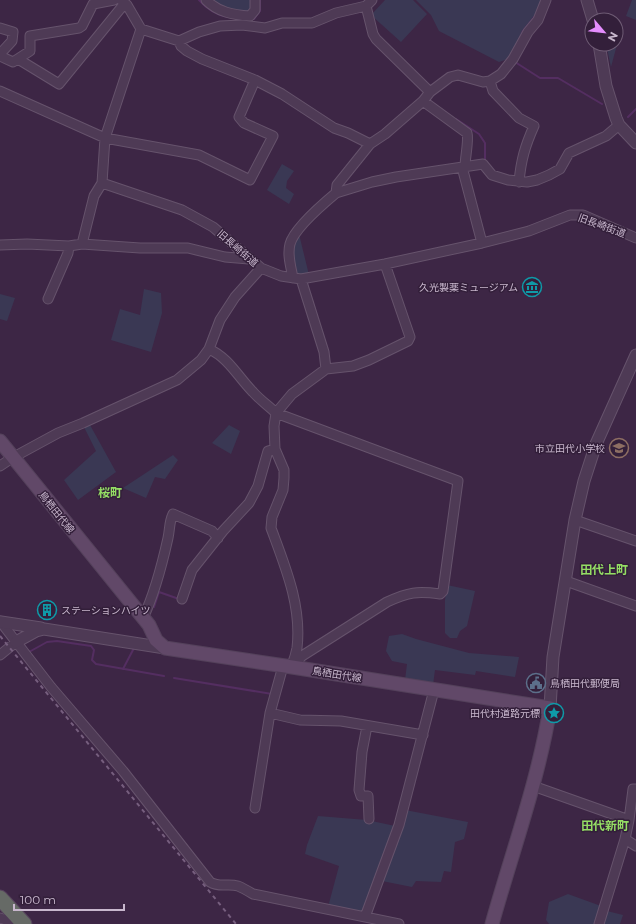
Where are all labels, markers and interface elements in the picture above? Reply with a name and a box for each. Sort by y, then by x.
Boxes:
north arrow [584,12,624,52]
text: N [605,29,621,44]
street label: 旧長崎街道 [576,211,628,240]
street label: 旧長崎街道 [215,227,261,270]
museum icon: 久光製薬ミュージアム [521,276,543,298]
place label: 久光製薬ミュージアム [419,281,518,294]
school or university icon: 市立田代小学校 [608,437,630,459]
place label: 市立田代小学校 [535,442,605,455]
district label: 桜町 [98,485,122,500]
street label: 鳥栖田代線 [36,489,77,536]
district label: 田代上町 [580,562,628,577]
building icon: ステーションハイツ [36,599,58,621]
place label: ステーションハイツ [61,604,151,617]
street label: 鳥栖田代線 [311,664,363,685]
public building icon: 鳥栖田代郵便局 [525,672,547,694]
place label: 鳥栖田代郵便局 [550,677,620,690]
place icon: 田代村道路元標 [543,702,565,724]
place label: 田代村道路元標 [470,707,540,720]
district label: 田代新町 [581,818,629,833]
scale bar [14,886,124,912]
text: 100 m [20,892,56,907]

